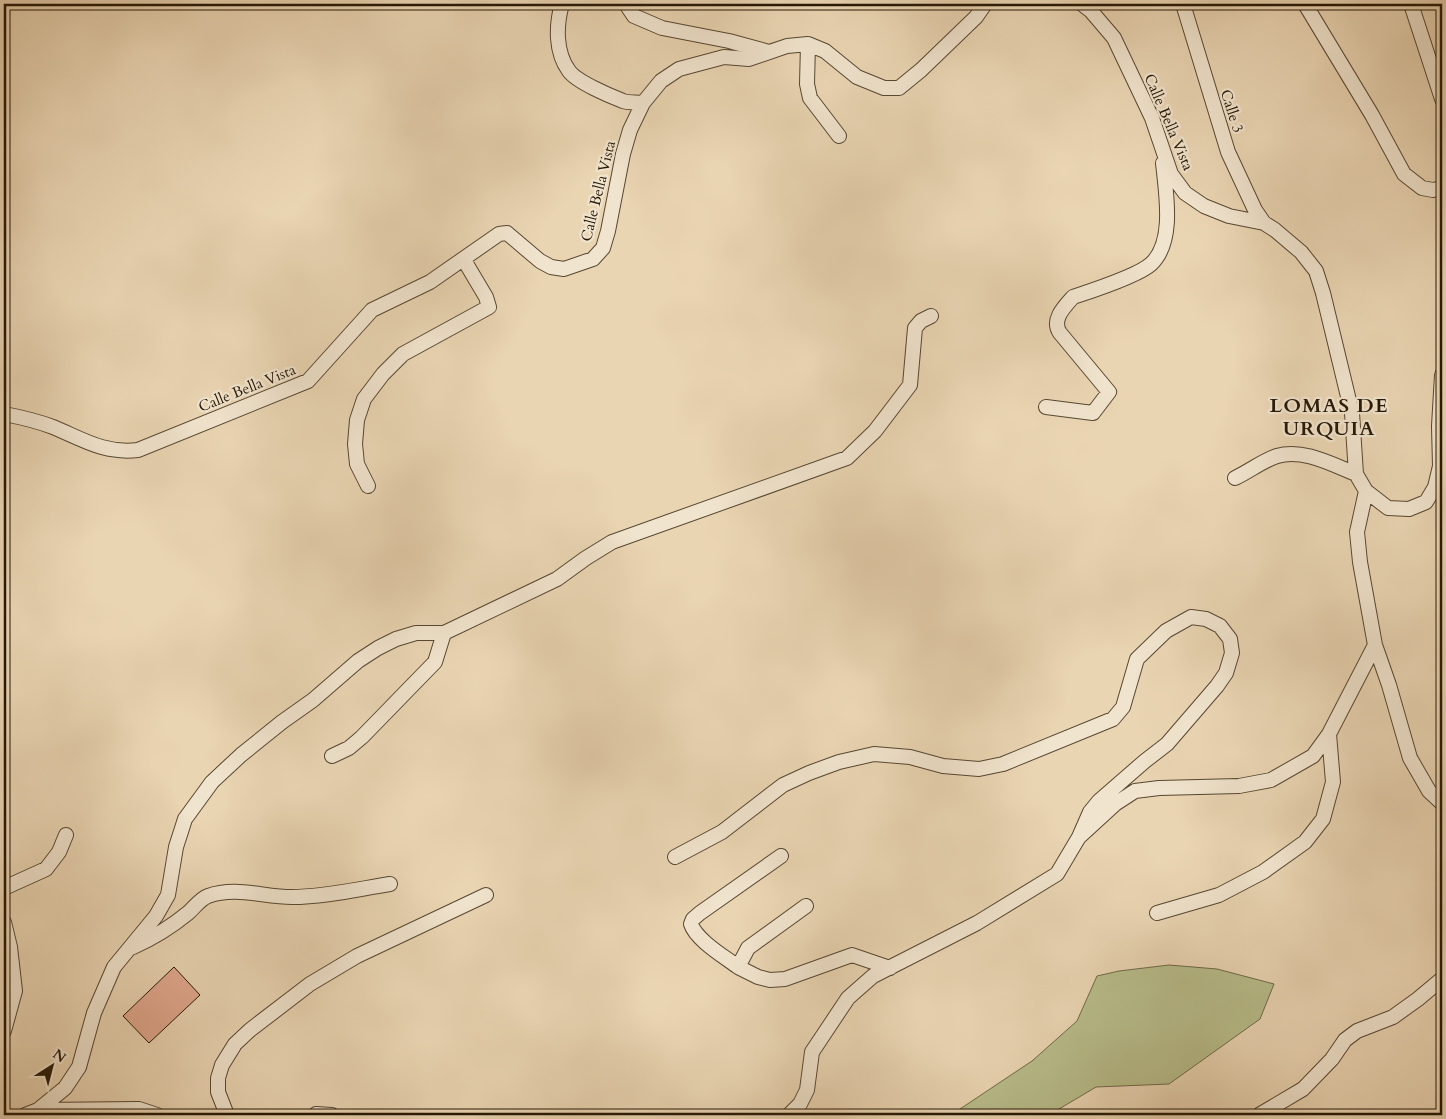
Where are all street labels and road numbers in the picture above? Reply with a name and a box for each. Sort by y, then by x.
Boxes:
street label: Calle Bella Vista [1140,71,1199,174]
street label: Calle 3 [1216,87,1248,135]
street label: Calle Bella Vista [576,138,620,243]
street label: Calle Bella Vista [195,359,299,417]

